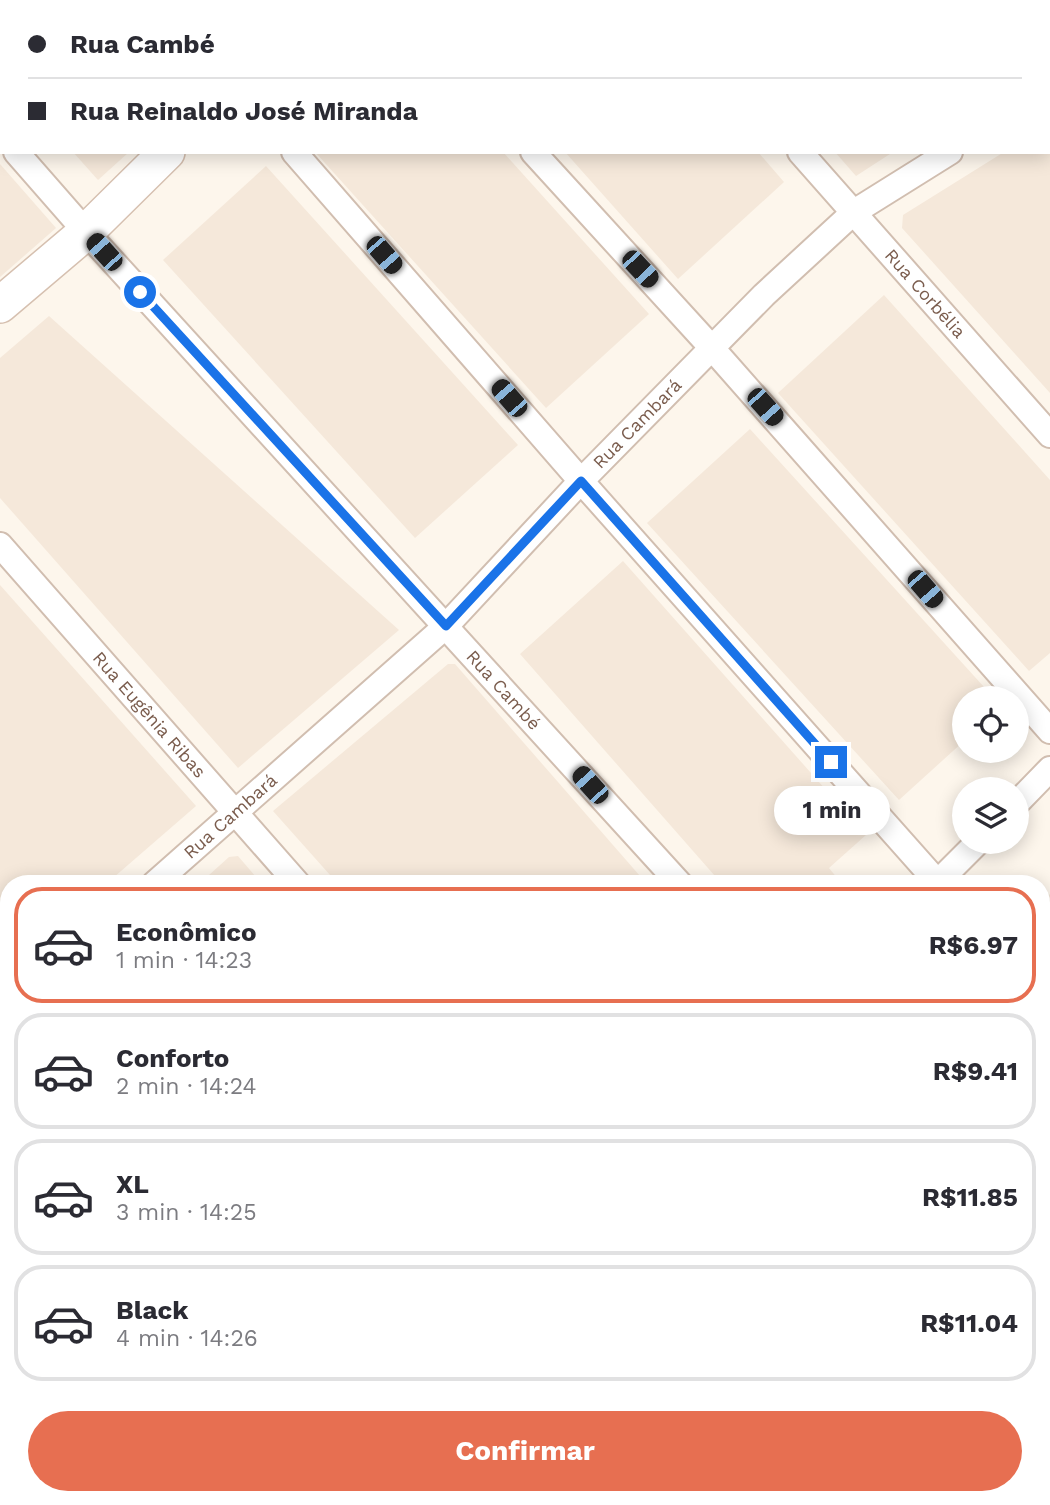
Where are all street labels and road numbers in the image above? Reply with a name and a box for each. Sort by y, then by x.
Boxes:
street label: Rua Corbélia [881,245,970,342]
street label: Rua Cambará [588,374,686,473]
street label: Rua Cambé [462,646,545,734]
street label: Rua Eugênia Ribas [89,647,211,782]
street label: Rua Cambará [179,769,281,863]

